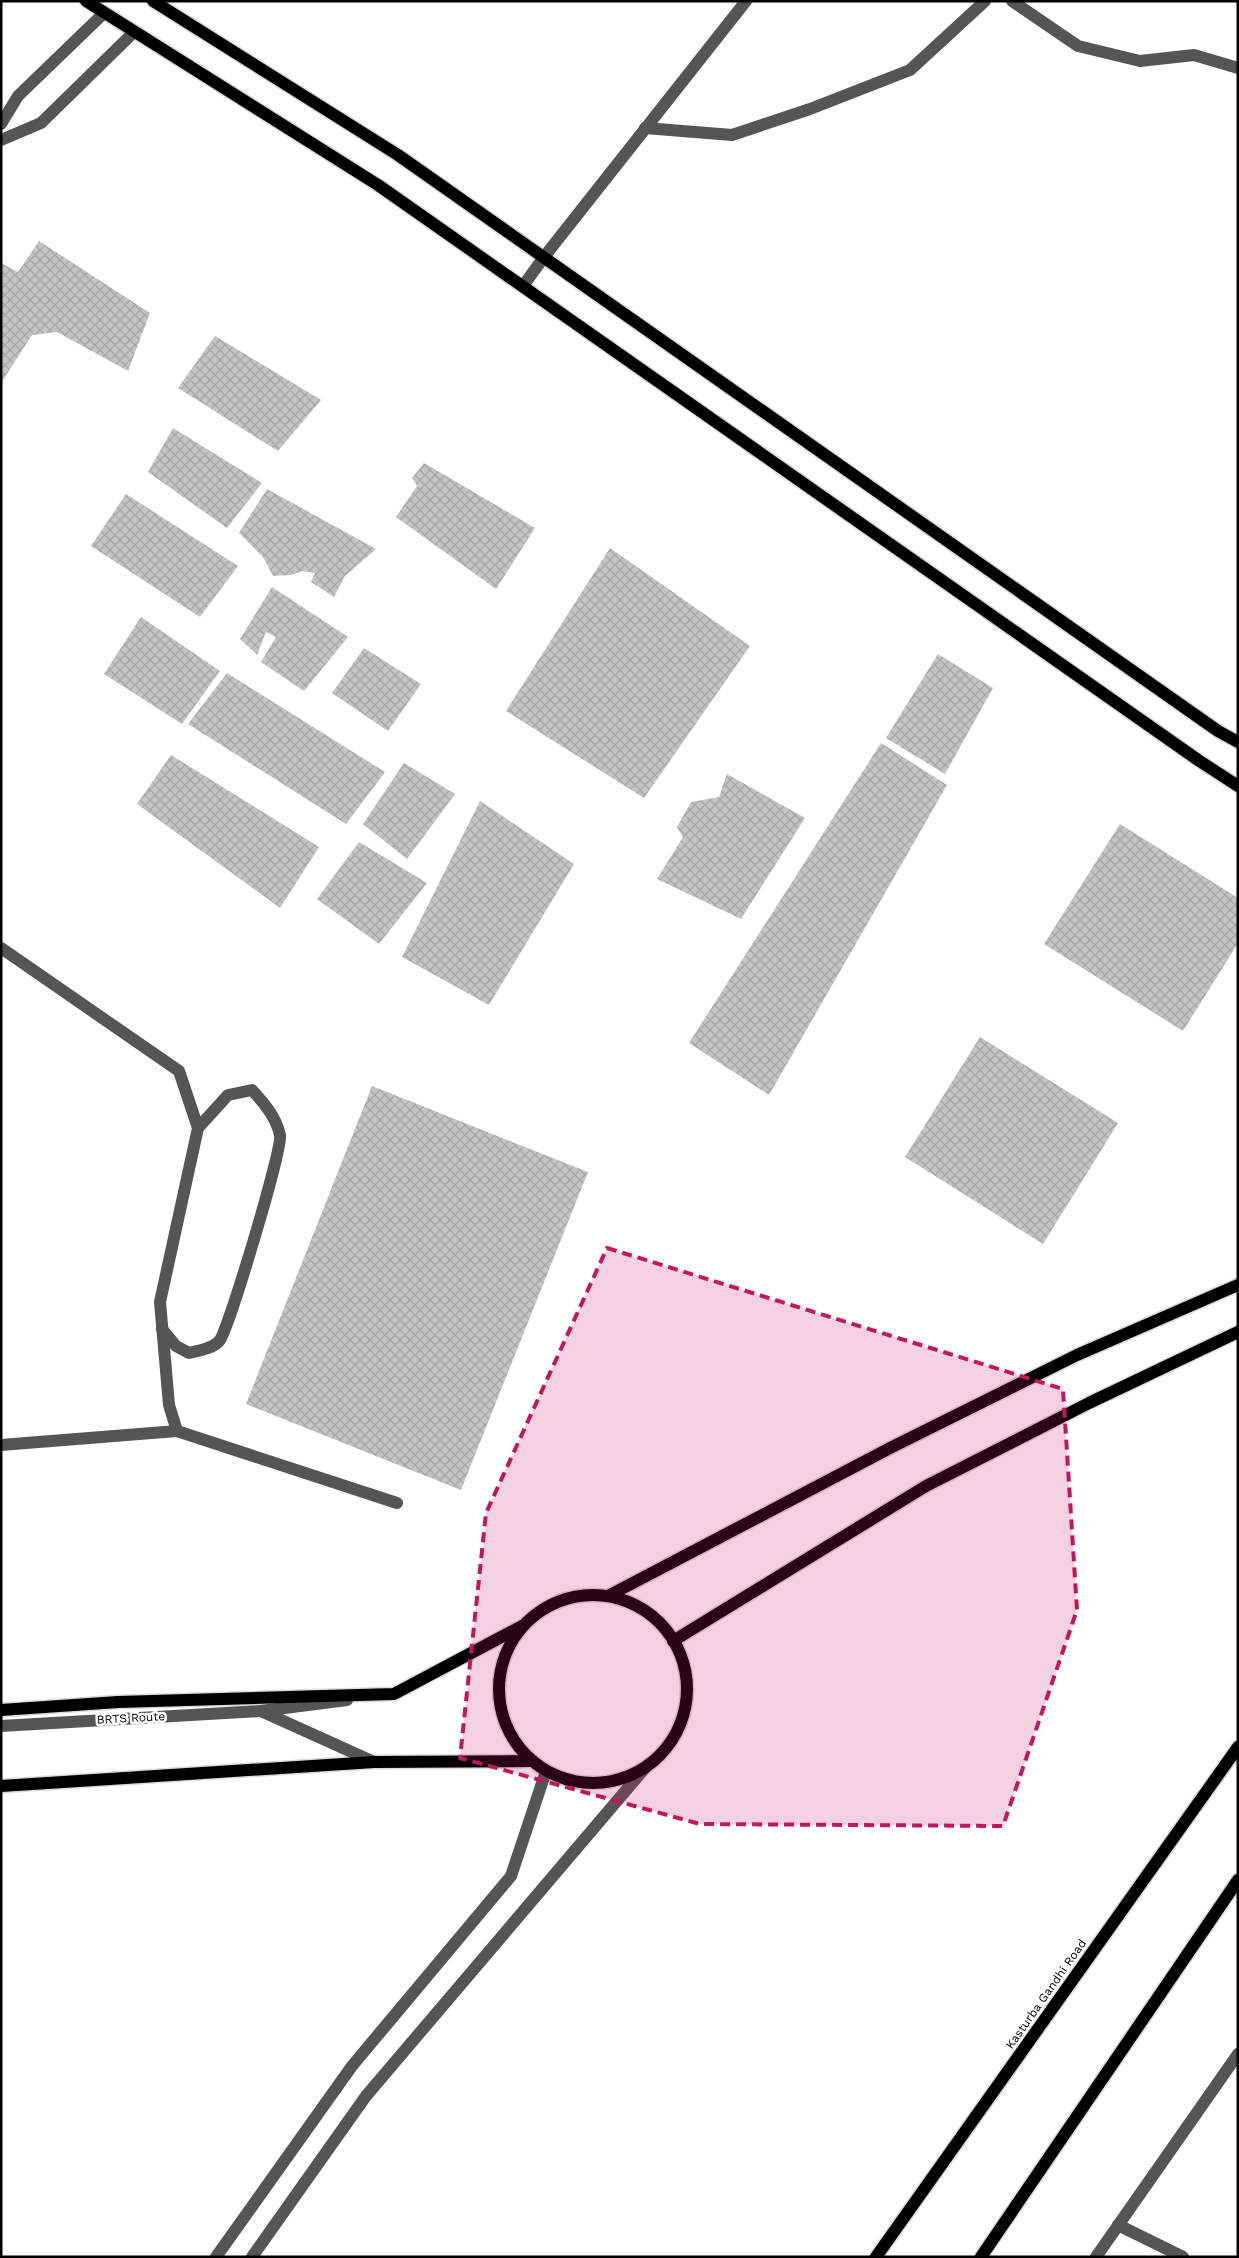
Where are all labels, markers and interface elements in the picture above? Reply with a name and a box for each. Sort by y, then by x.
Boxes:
street label: BRTS Route [96,1709,166,1727]
street label: Kasturba Gandhi Road [1003,1936,1089,2052]

